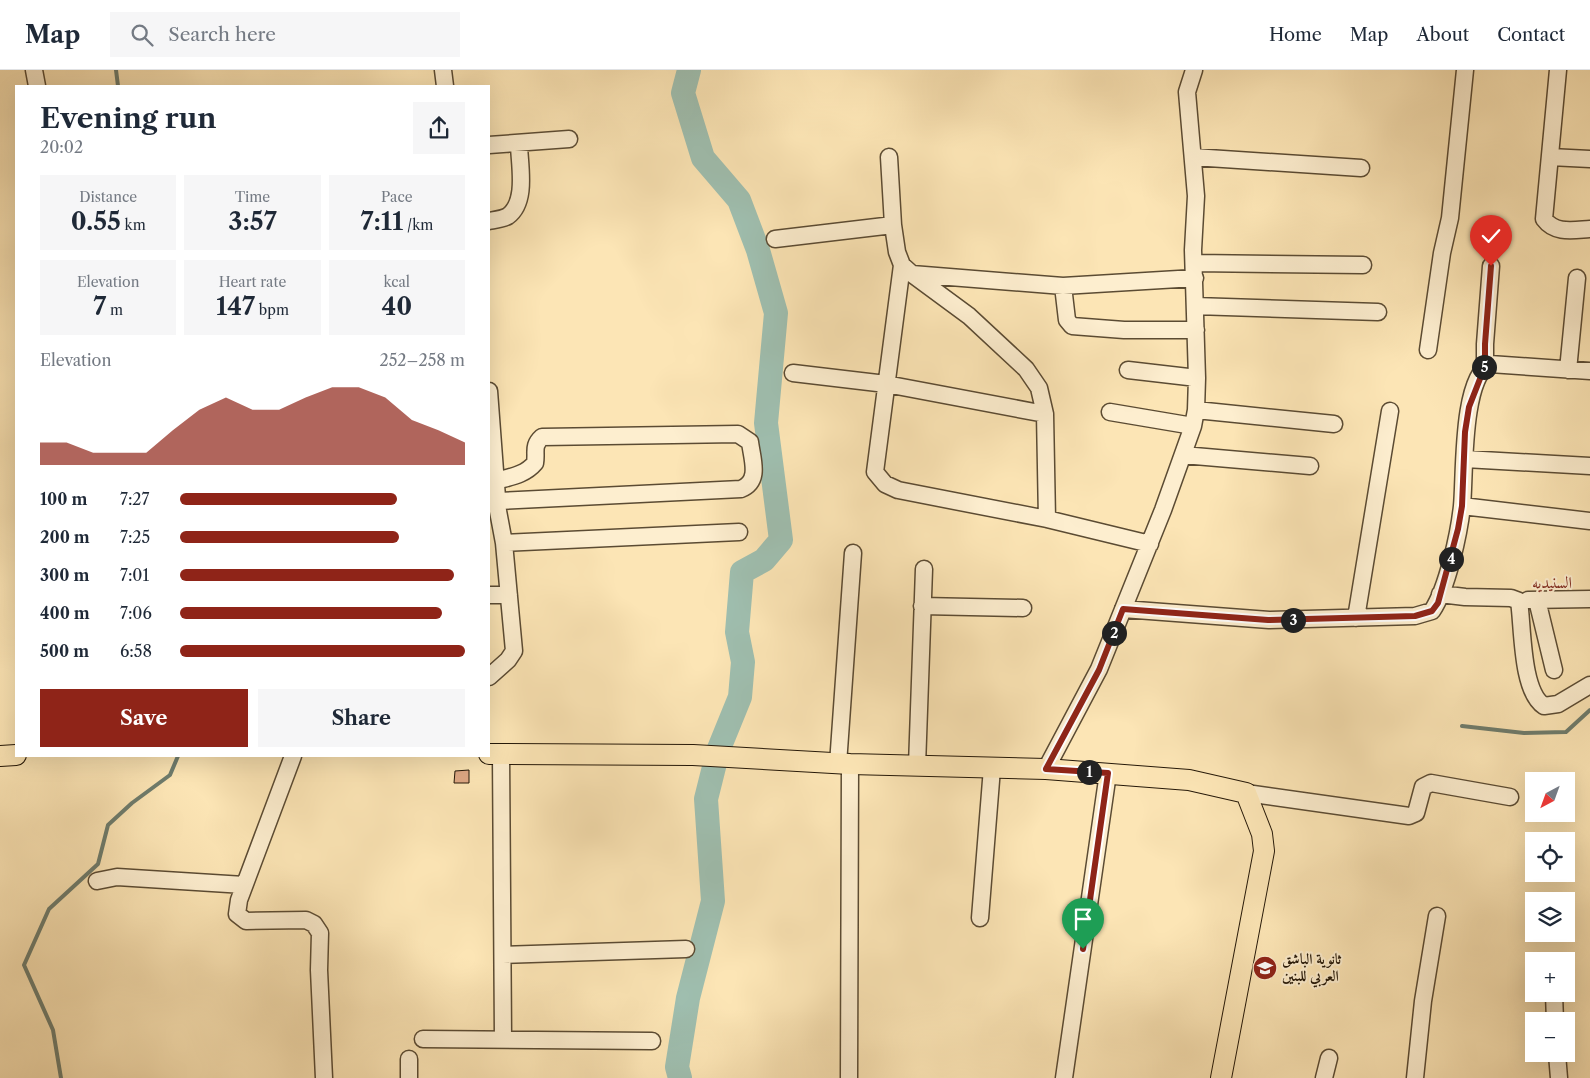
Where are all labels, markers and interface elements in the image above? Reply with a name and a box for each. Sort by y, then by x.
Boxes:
search box [110,12,460,57]
text: Map [25,20,80,49]
icon: search [128,21,156,49]
text: Search here [168,23,276,46]
text: Home [1269,24,1322,46]
text: Map [1350,24,1388,46]
text: About [1416,24,1469,46]
text: Contact [1497,24,1565,46]
text: Evening run [40,101,216,135]
button: share [413,102,465,154]
text: 20:02 [40,137,83,157]
text: Distance [79,188,137,206]
text: Time [235,188,270,206]
text: Pace [381,188,413,206]
text: 0.55 [71,206,121,237]
text: 3:57 [228,206,277,237]
text: 7:11 [360,206,403,237]
pin [1470,215,1512,266]
text: km [121,216,146,234]
text: /km [403,216,433,234]
icon: check [1477,222,1505,250]
text: Elevation [77,273,139,291]
text: Heart rate [219,273,286,291]
text: kcal [384,273,410,291]
text: 7 [93,291,106,322]
text: 147 [216,291,255,322]
text: 40 [381,291,412,322]
text: m [106,301,123,319]
text: bpm [255,301,289,319]
text: Elevation [40,350,111,370]
text: 252–258 m [379,350,465,370]
pin: 5 [1472,354,1496,380]
text: 5 [1481,358,1488,376]
text: 100 m [40,489,87,509]
text: 7:27 [120,489,149,509]
text: 200 m [40,527,90,547]
text: 7:25 [120,527,150,547]
pin: 4 [1438,546,1464,572]
text: 4 [1447,550,1456,568]
text: 300 m [40,565,89,585]
text: 7:01 [120,565,149,585]
district label: السنيديه [1532,572,1572,593]
text: 400 m [40,603,90,623]
text: 7:06 [120,603,152,623]
pin: 3 [1280,608,1306,632]
text: 3 [1290,611,1297,629]
pin: 2 [1102,620,1126,646]
text: 2 [1110,624,1119,642]
text: 500 m [40,641,89,661]
text: 6:58 [120,641,152,661]
button: Save [40,689,248,747]
button: Share [258,689,465,747]
pin: 1 [1076,760,1102,784]
text: 1 [1086,763,1093,781]
north arrow [1525,772,1575,822]
map controls [1525,772,1575,1062]
button: locate [1525,832,1575,882]
button: layers [1525,892,1575,942]
pin [1062,898,1104,949]
icon: arrive [1069,905,1097,933]
place label: ثانوية الباشق العربي للبنين [1282,949,1342,988]
button: + [1525,952,1575,1002]
school or university icon: ثانوية الباشق العربي للبنين [1252,955,1278,981]
button: − [1525,1012,1575,1062]

